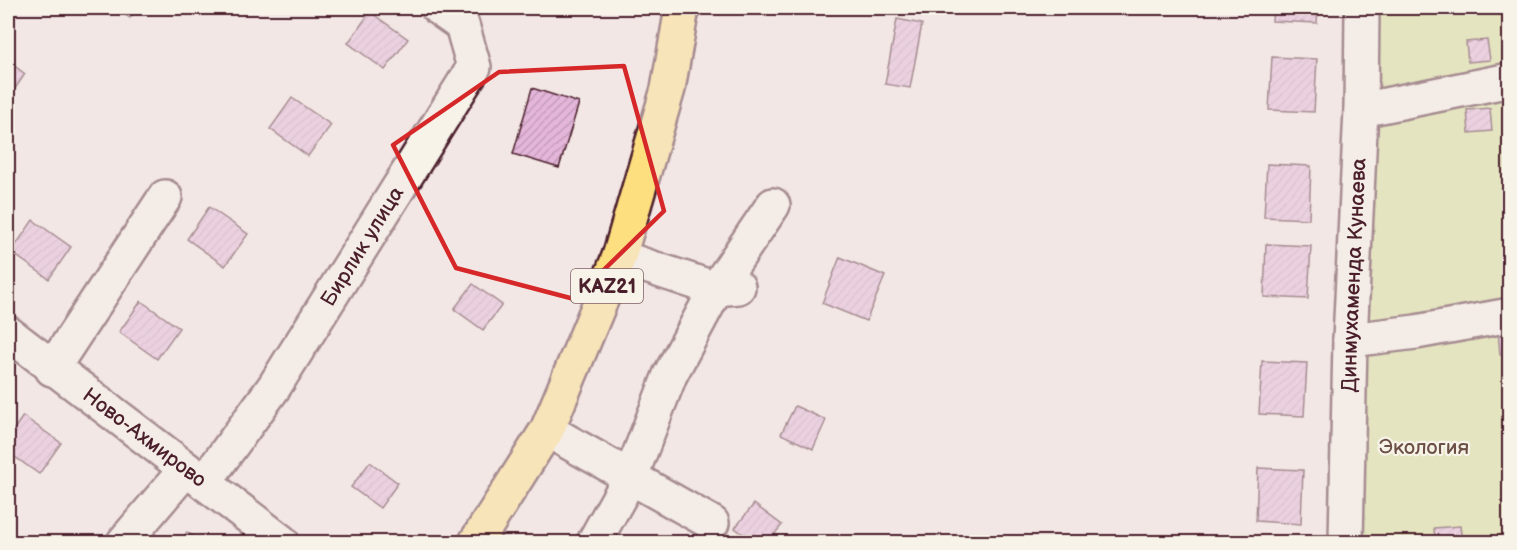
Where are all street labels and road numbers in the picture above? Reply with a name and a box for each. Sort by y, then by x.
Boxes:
street label: Динмухаменда Кунаева [1337,157,1372,393]
street label: Бирлик улица [316,181,410,311]
road number: KAZ21 [571,269,643,303]
street label: Ново-Ахмирово [78,383,211,493]

